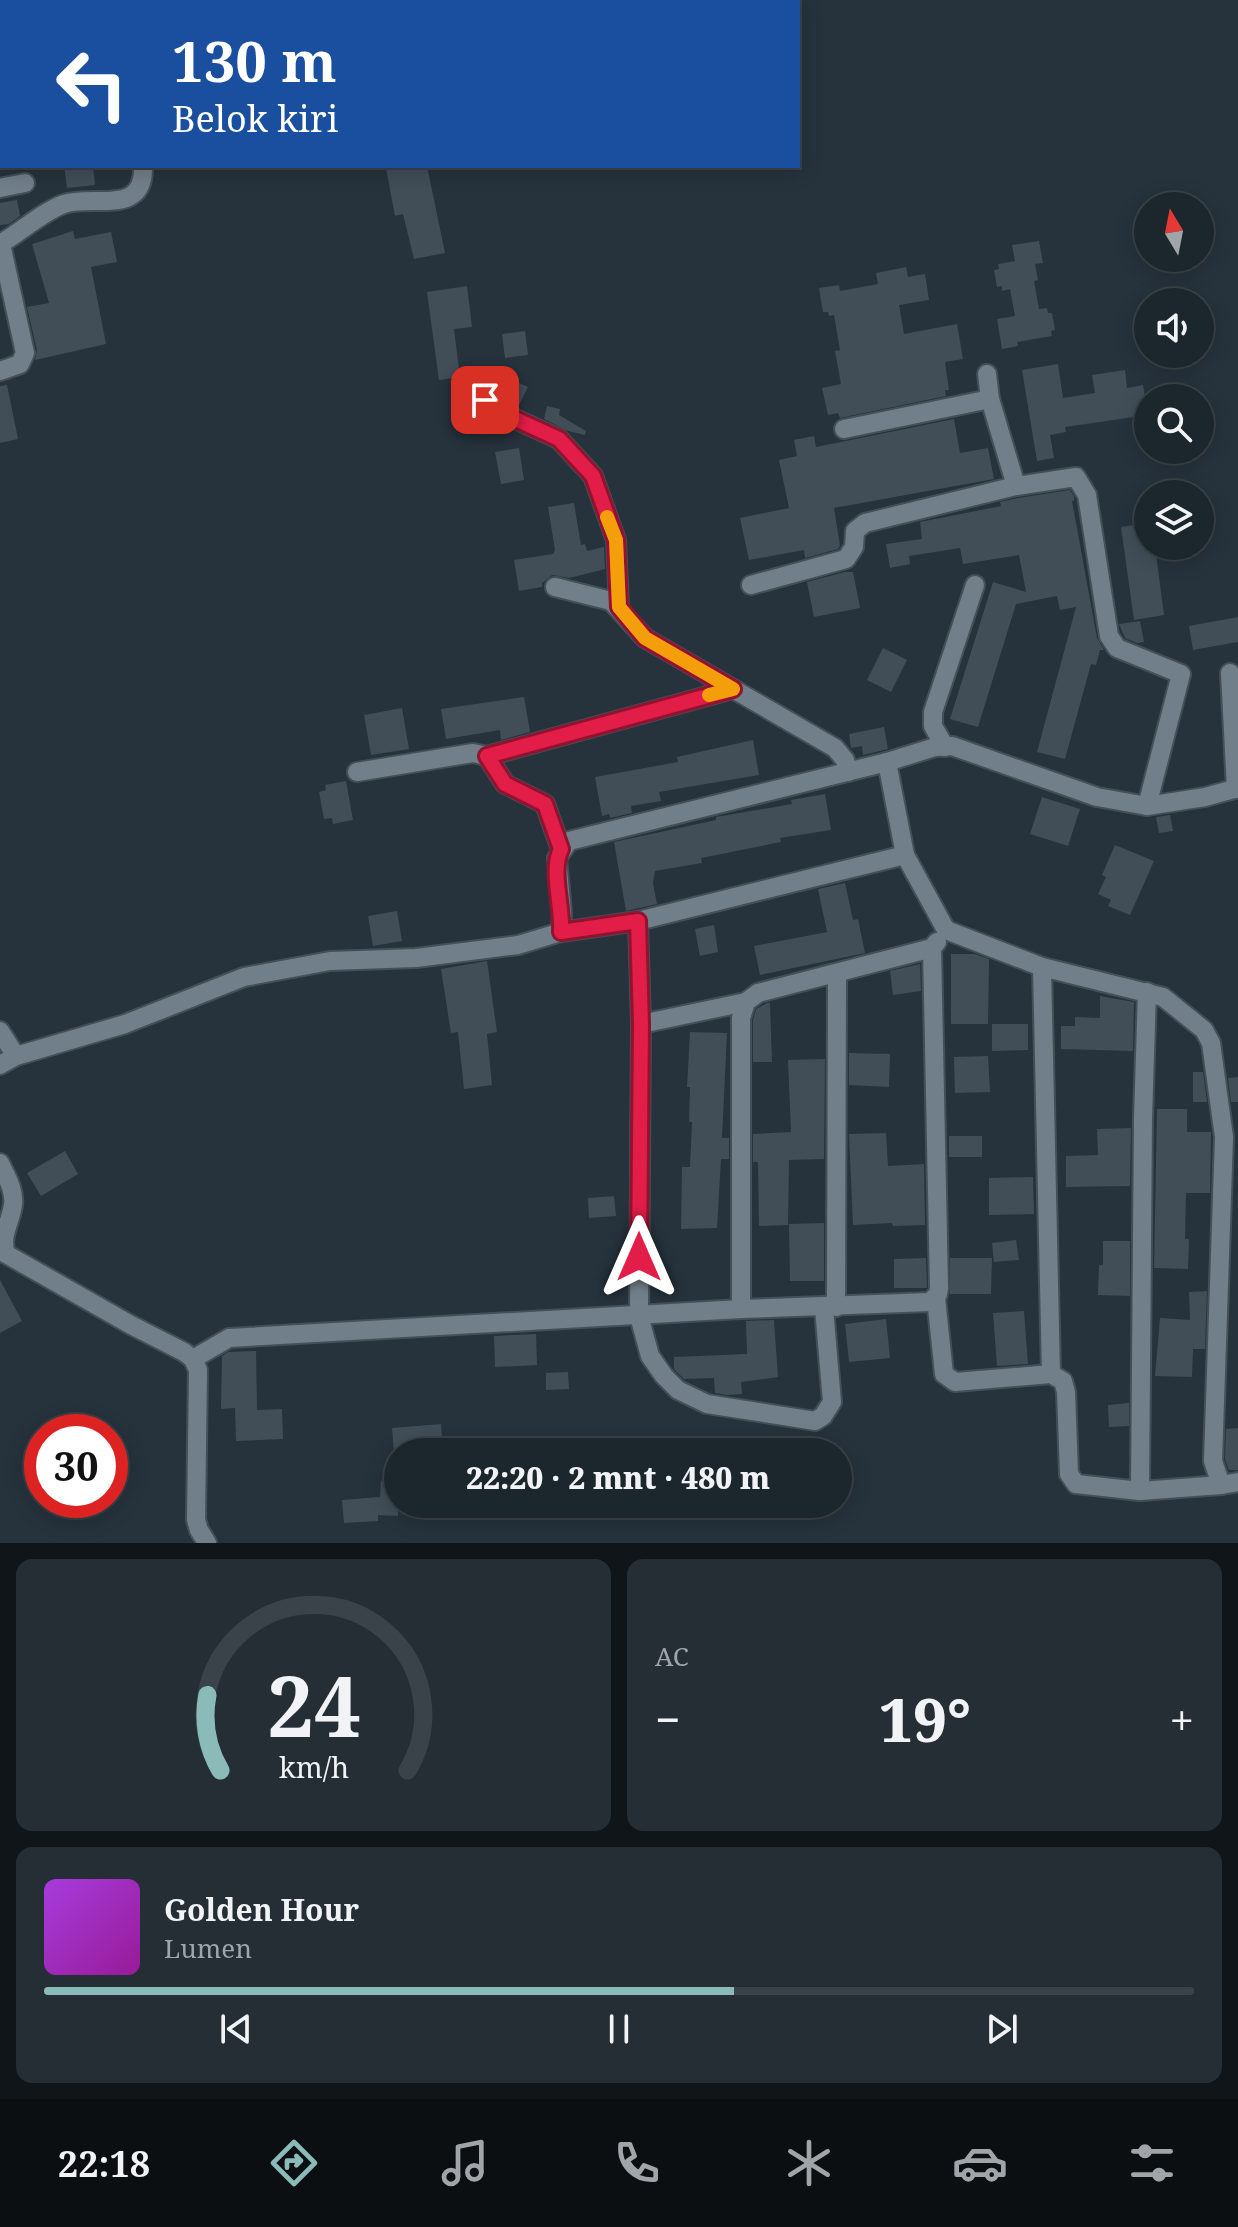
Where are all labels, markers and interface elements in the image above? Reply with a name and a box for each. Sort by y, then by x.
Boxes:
text: 130 m [172,22,337,98]
icon: left [40,32,144,136]
text: Belok kiri [172,94,338,143]
north arrow [1134,192,1214,272]
map controls [1134,192,1214,560]
button: sound [1134,288,1214,368]
pin [451,366,519,434]
icon: arrive [463,378,507,422]
button: search [1134,384,1214,464]
button: layers [1134,480,1214,560]
position arrow [597,1215,681,1299]
speed limit sign: 30 [24,1414,128,1518]
text: 22:20 · 2 mnt · 480 m [466,1457,770,1498]
text: AC [655,1638,689,1674]
text: 24 [266,1648,361,1761]
text: 19° [879,1678,971,1760]
text: − [655,1689,680,1749]
text: + [1169,1689,1194,1749]
text: km/h [278,1747,349,1786]
text: Golden Hour [164,1889,359,1930]
text: Lumen [164,1930,252,1966]
icon: previous [214,2007,258,2051]
icon: pause [597,2007,641,2051]
icon: next [980,2007,1024,2051]
icon: directions [266,2135,322,2191]
icon: music [437,2135,493,2191]
icon: phone [609,2135,665,2191]
icon: climate [781,2135,837,2191]
icon: car [952,2135,1008,2191]
icon: filters [1124,2135,1180,2191]
text: 22:18 [58,2139,150,2188]

